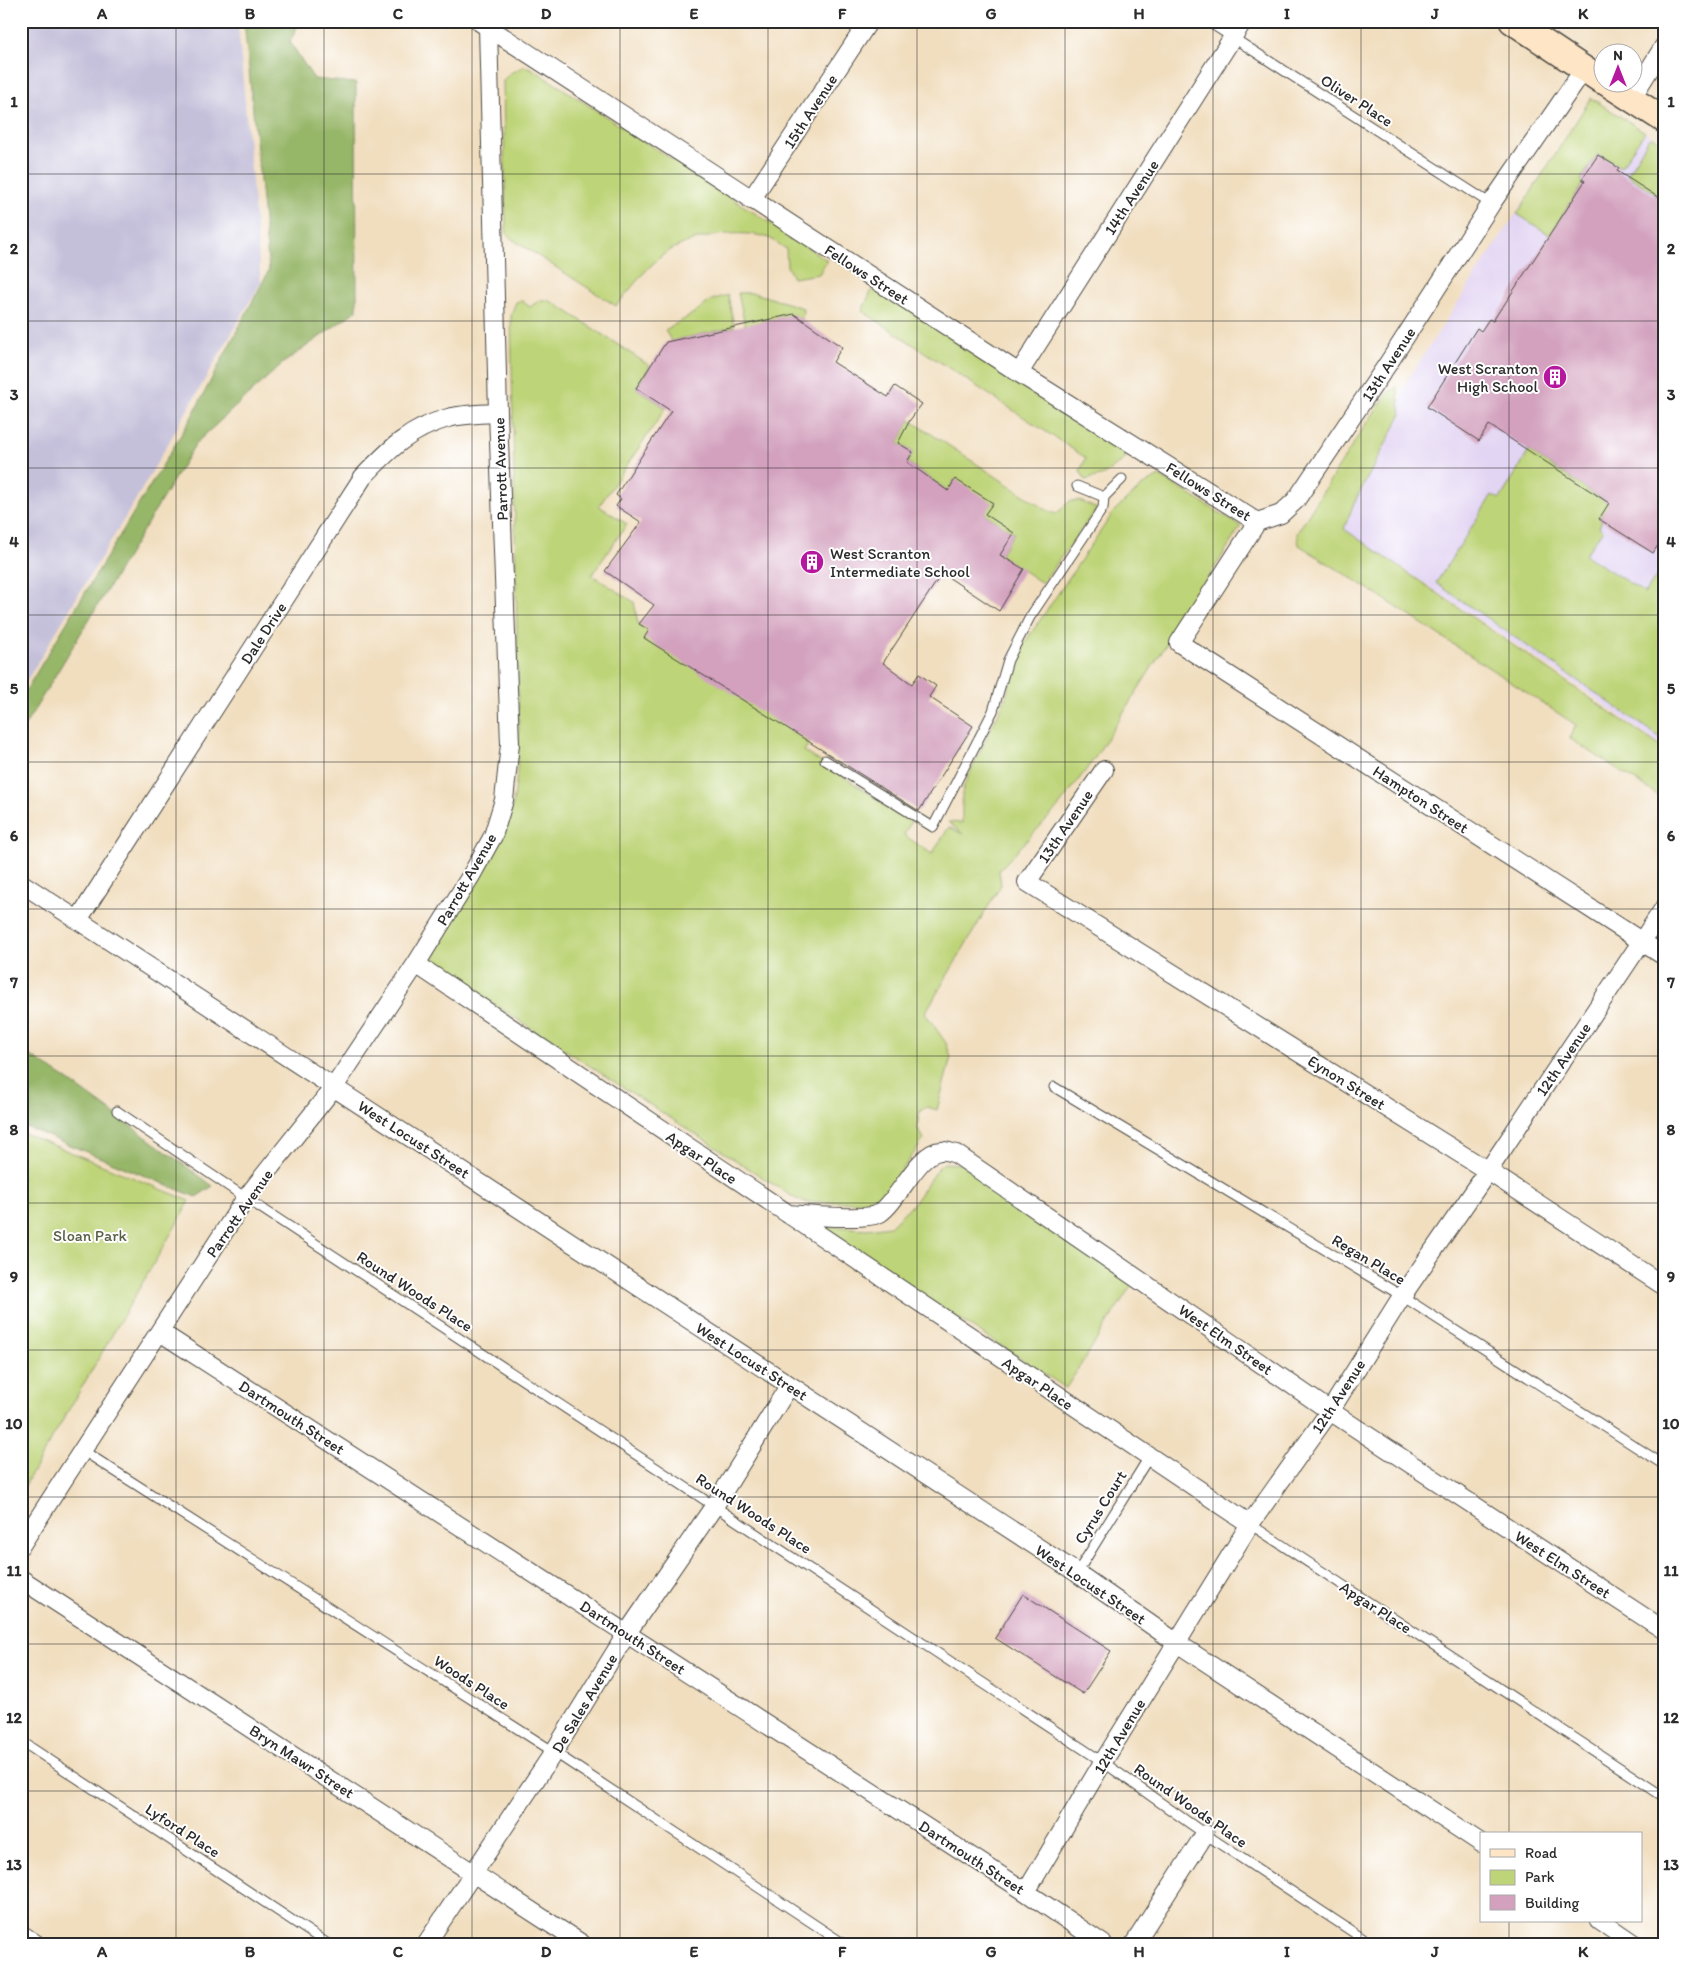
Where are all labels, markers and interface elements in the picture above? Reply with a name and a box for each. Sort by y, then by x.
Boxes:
text: A [96,4,108,23]
text: B [245,4,256,23]
text: C [393,4,404,23]
text: D [541,4,552,23]
text: E [690,4,699,23]
text: F [838,4,847,23]
text: G [985,4,997,23]
text: H [1133,4,1145,23]
text: I [1284,4,1290,23]
text: J [1430,4,1439,23]
text: K [1578,4,1589,23]
north arrow [1592,42,1642,92]
text: N [1613,47,1623,64]
street label: 15th Avenue [779,70,842,152]
street label: Oliver Place [1317,70,1396,131]
text: 1 [10,92,18,111]
text: 1 [1667,92,1675,111]
street label: 14th Avenue [1100,156,1163,238]
text: 2 [10,239,19,258]
text: 2 [1667,239,1676,258]
street label: Fellows Street [821,240,912,309]
street label: 13th Avenue [1357,323,1420,405]
place label: West Scranton High School [1438,359,1538,396]
building icon: West Scranton High School [1542,364,1568,390]
text: 3 [10,385,19,404]
text: 3 [1667,385,1676,404]
street label: Parrott Avenue [489,417,512,521]
street label: Fellows Street [1163,458,1255,525]
text: 4 [9,532,19,551]
text: 4 [1666,532,1676,551]
place label: West Scranton Intermediate School [830,544,970,581]
building icon: West Scranton Intermediate School [799,549,825,575]
street label: Dale Drive [236,599,290,668]
text: 5 [10,679,19,698]
text: 5 [1667,679,1676,698]
street label: Hampton Street [1369,761,1472,837]
street label: 13th Avenue [1034,786,1097,867]
text: 6 [10,826,19,845]
text: 6 [1667,826,1676,845]
street label: Parrott Avenue [432,830,500,929]
text: 7 [9,973,18,992]
text: 7 [1666,973,1675,992]
street label: 12th Avenue [1532,1019,1595,1100]
street label: Eynon Street [1304,1051,1389,1114]
street label: West Locust Street [354,1096,473,1183]
text: 8 [10,1120,19,1139]
text: 8 [1667,1120,1676,1139]
street label: Apgar Place [663,1127,741,1188]
street label: Parrott Avenue [202,1166,277,1261]
park label: Sloan Park [53,1226,128,1245]
street label: Regan Place [1328,1230,1409,1289]
street label: Round Woods Place [353,1247,476,1336]
text: 9 [10,1267,18,1286]
text: 9 [1667,1267,1675,1286]
street label: West Elm Street [1175,1300,1276,1379]
street label: West Locust Street [692,1318,811,1405]
street label: Apgar Place [999,1353,1077,1414]
street label: 12th Avenue [1307,1355,1370,1437]
street label: Dartmouth Street [235,1376,348,1459]
text: 10 [5,1414,23,1433]
text: 10 [1662,1414,1680,1433]
street label: Cyrus Court [1070,1467,1130,1547]
street label: Round Woods Place [692,1469,815,1558]
street label: West Elm Street [1511,1526,1614,1602]
street label: West Locust Street [1032,1540,1150,1628]
text: 11 [7,1561,22,1580]
text: 11 [1664,1561,1679,1580]
street label: Apgar Place [1336,1577,1415,1638]
street label: Dartmouth Street [576,1596,689,1679]
street label: De Sales Avenue [547,1650,622,1756]
street label: Woods Place [430,1651,513,1714]
street label: 12th Avenue [1090,1695,1149,1777]
text: 12 [6,1708,23,1727]
text: 12 [1663,1708,1680,1727]
street label: Bryn Mawr Street [246,1720,358,1802]
street label: Round Woods Place [1130,1759,1251,1852]
street label: Lyford Place [142,1799,224,1862]
street label: Dartmouth Street [915,1816,1028,1899]
legend [1480,1832,1642,1922]
text: Road [1525,1844,1558,1862]
text: 13 [6,1855,22,1874]
text: 13 [1663,1855,1679,1874]
text: Park [1525,1868,1555,1886]
text: Building [1525,1894,1579,1912]
text: A [96,1942,108,1961]
text: B [245,1942,256,1961]
text: C [393,1942,404,1961]
text: D [541,1942,552,1961]
text: E [690,1942,699,1961]
text: F [838,1942,847,1961]
text: G [985,1942,997,1961]
text: H [1133,1942,1145,1961]
text: I [1284,1942,1290,1961]
text: J [1430,1942,1439,1961]
text: K [1578,1942,1589,1961]

